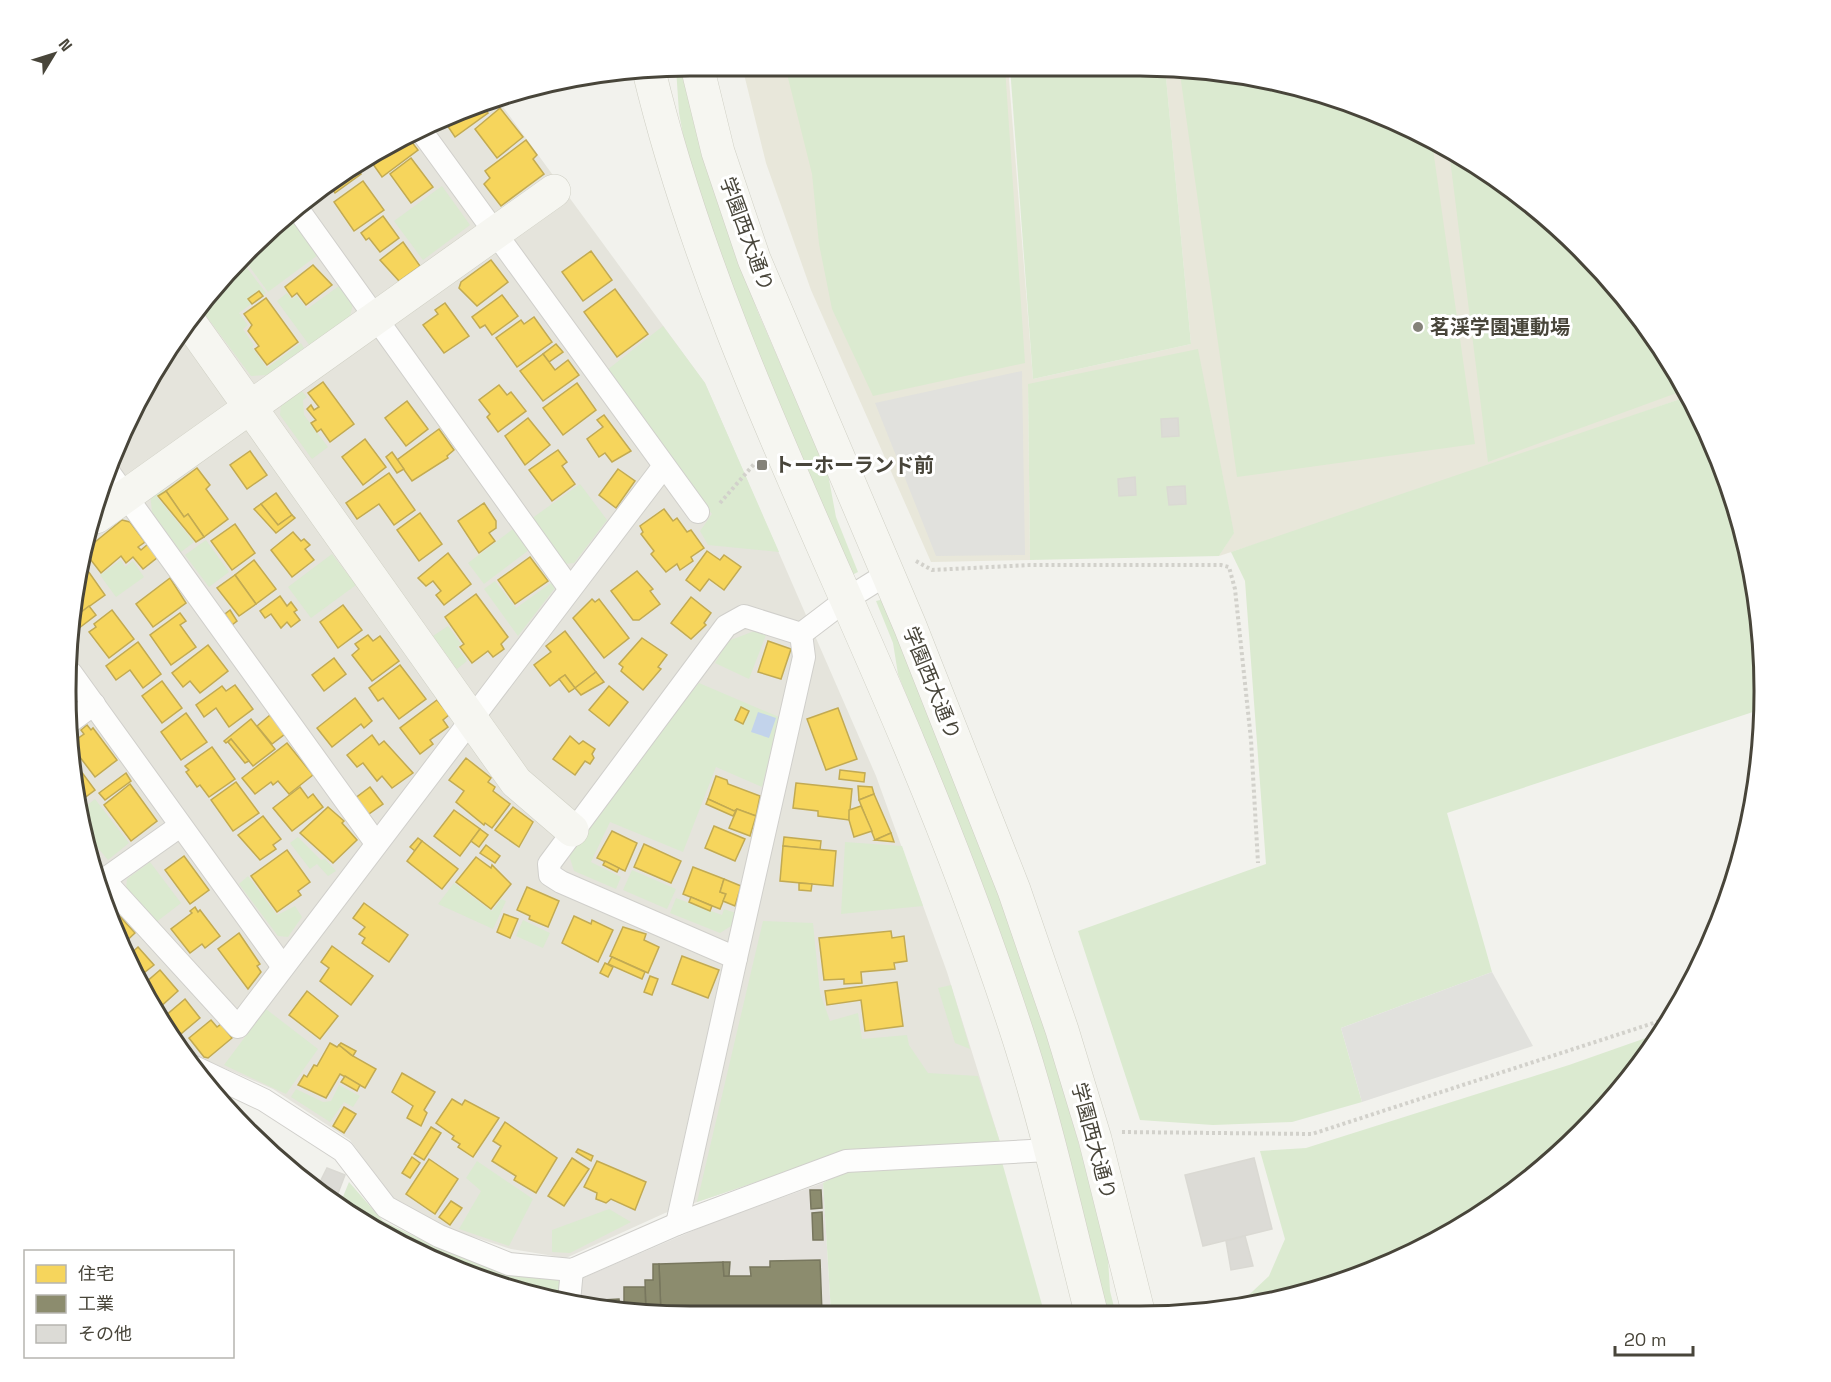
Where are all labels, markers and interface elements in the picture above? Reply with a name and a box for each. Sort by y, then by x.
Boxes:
north arrow [24,24,84,84]
text: N [54,34,77,56]
street label: 学園西大通り [714,173,780,295]
place label: 茗渓学園運動場 [1430,314,1570,340]
marker: 茗渓学園運動場 [1411,320,1425,334]
place label: トーホーランド前 [774,452,934,478]
marker: トーホーランド前 [755,458,769,472]
street label: 学園西大通り [897,622,967,744]
street label: 学園西大通り [1066,1080,1122,1202]
legend [24,1250,234,1358]
text: 住宅 [78,1262,114,1285]
text: 工業 [78,1292,114,1315]
scale bar [1615,1319,1693,1357]
text: その他 [78,1322,132,1345]
text: 20 m [1624,1328,1667,1351]

